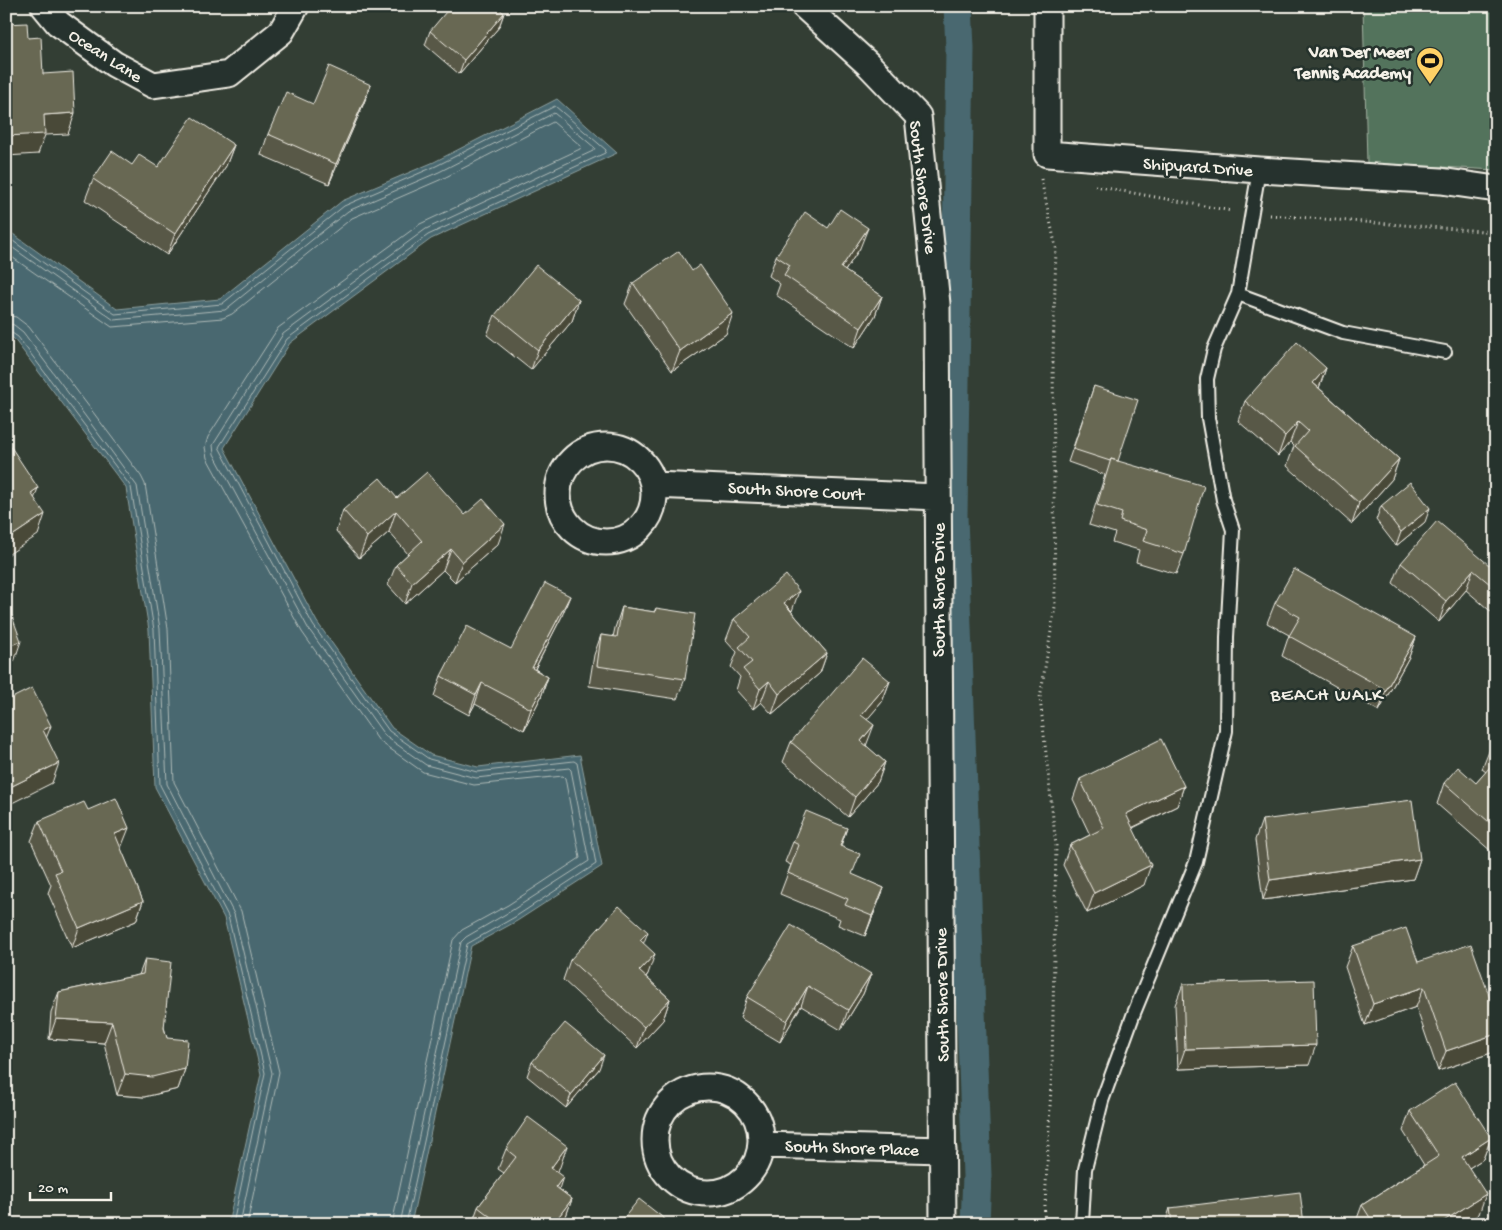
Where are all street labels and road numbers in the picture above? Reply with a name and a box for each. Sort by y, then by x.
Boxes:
street label: Ocean Lane [64,26,146,89]
street label: South Shore Drive [903,120,940,256]
street label: Shipyard Drive [1142,154,1254,183]
street label: South Shore Court [727,478,866,507]
street label: South Shore Drive [930,522,951,657]
street label: South Shore Drive [932,927,955,1062]
street label: South Shore Place [785,1137,920,1162]

